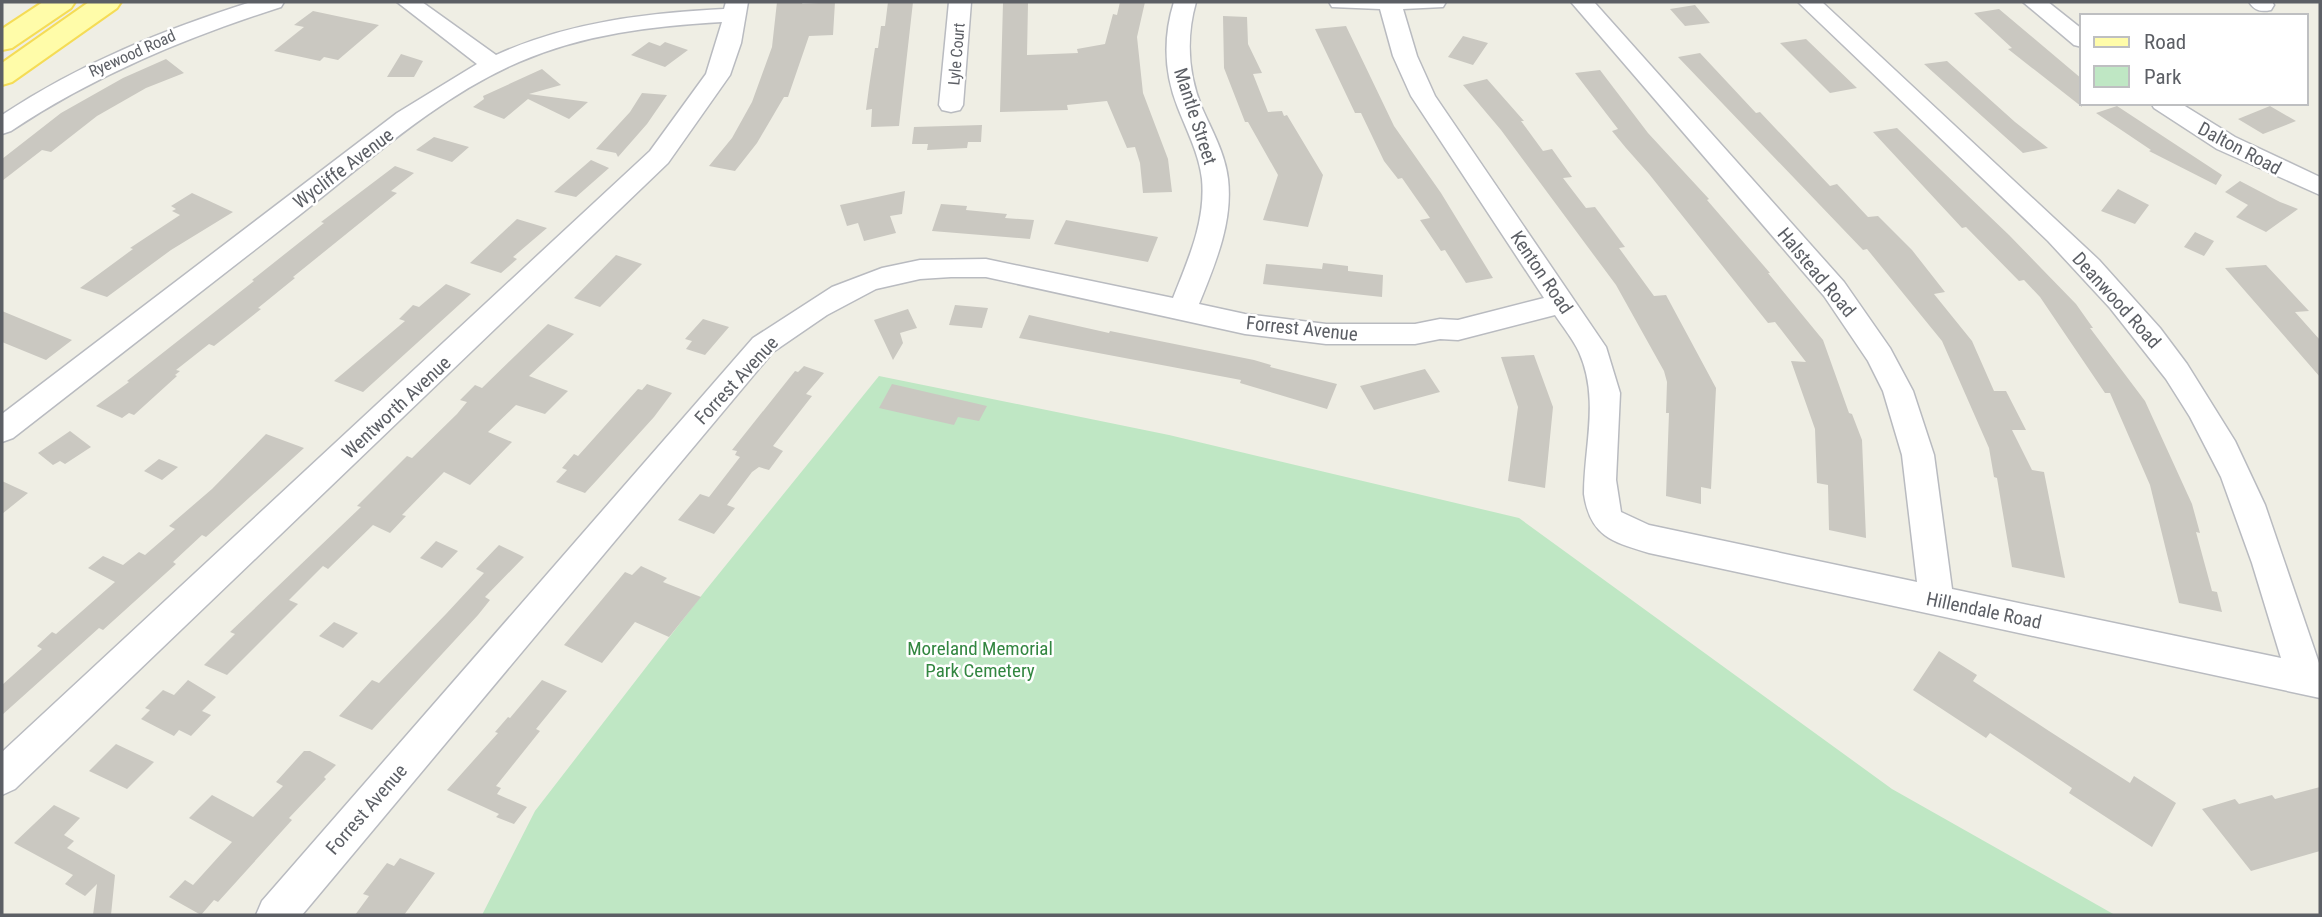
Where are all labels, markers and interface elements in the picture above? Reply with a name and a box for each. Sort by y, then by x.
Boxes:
legend [2080,14,2308,105]
street label: Lyle Court [944,22,969,86]
street label: Ryewood Road [86,26,178,81]
text: Road [2144,30,2186,54]
street label: Mantle Street [1169,65,1222,167]
text: Park [2144,65,2182,89]
street label: Dalton Road [2194,117,2285,180]
street label: Wycliffe Avenue [289,123,398,214]
street label: Halstead Road [1773,223,1861,322]
street label: Kenton Road [1506,227,1578,318]
street label: Deanwood Road [2067,248,2166,353]
street label: Forrest Avenue [1245,311,1359,346]
street label: Forrest Avenue [690,331,783,429]
street label: Wentworth Avenue [337,351,455,463]
street label: Hillendale Road [1924,587,2044,634]
park label: Moreland Memorial Park Cemetery [907,637,1053,682]
street label: Forrest Avenue [321,759,412,859]

